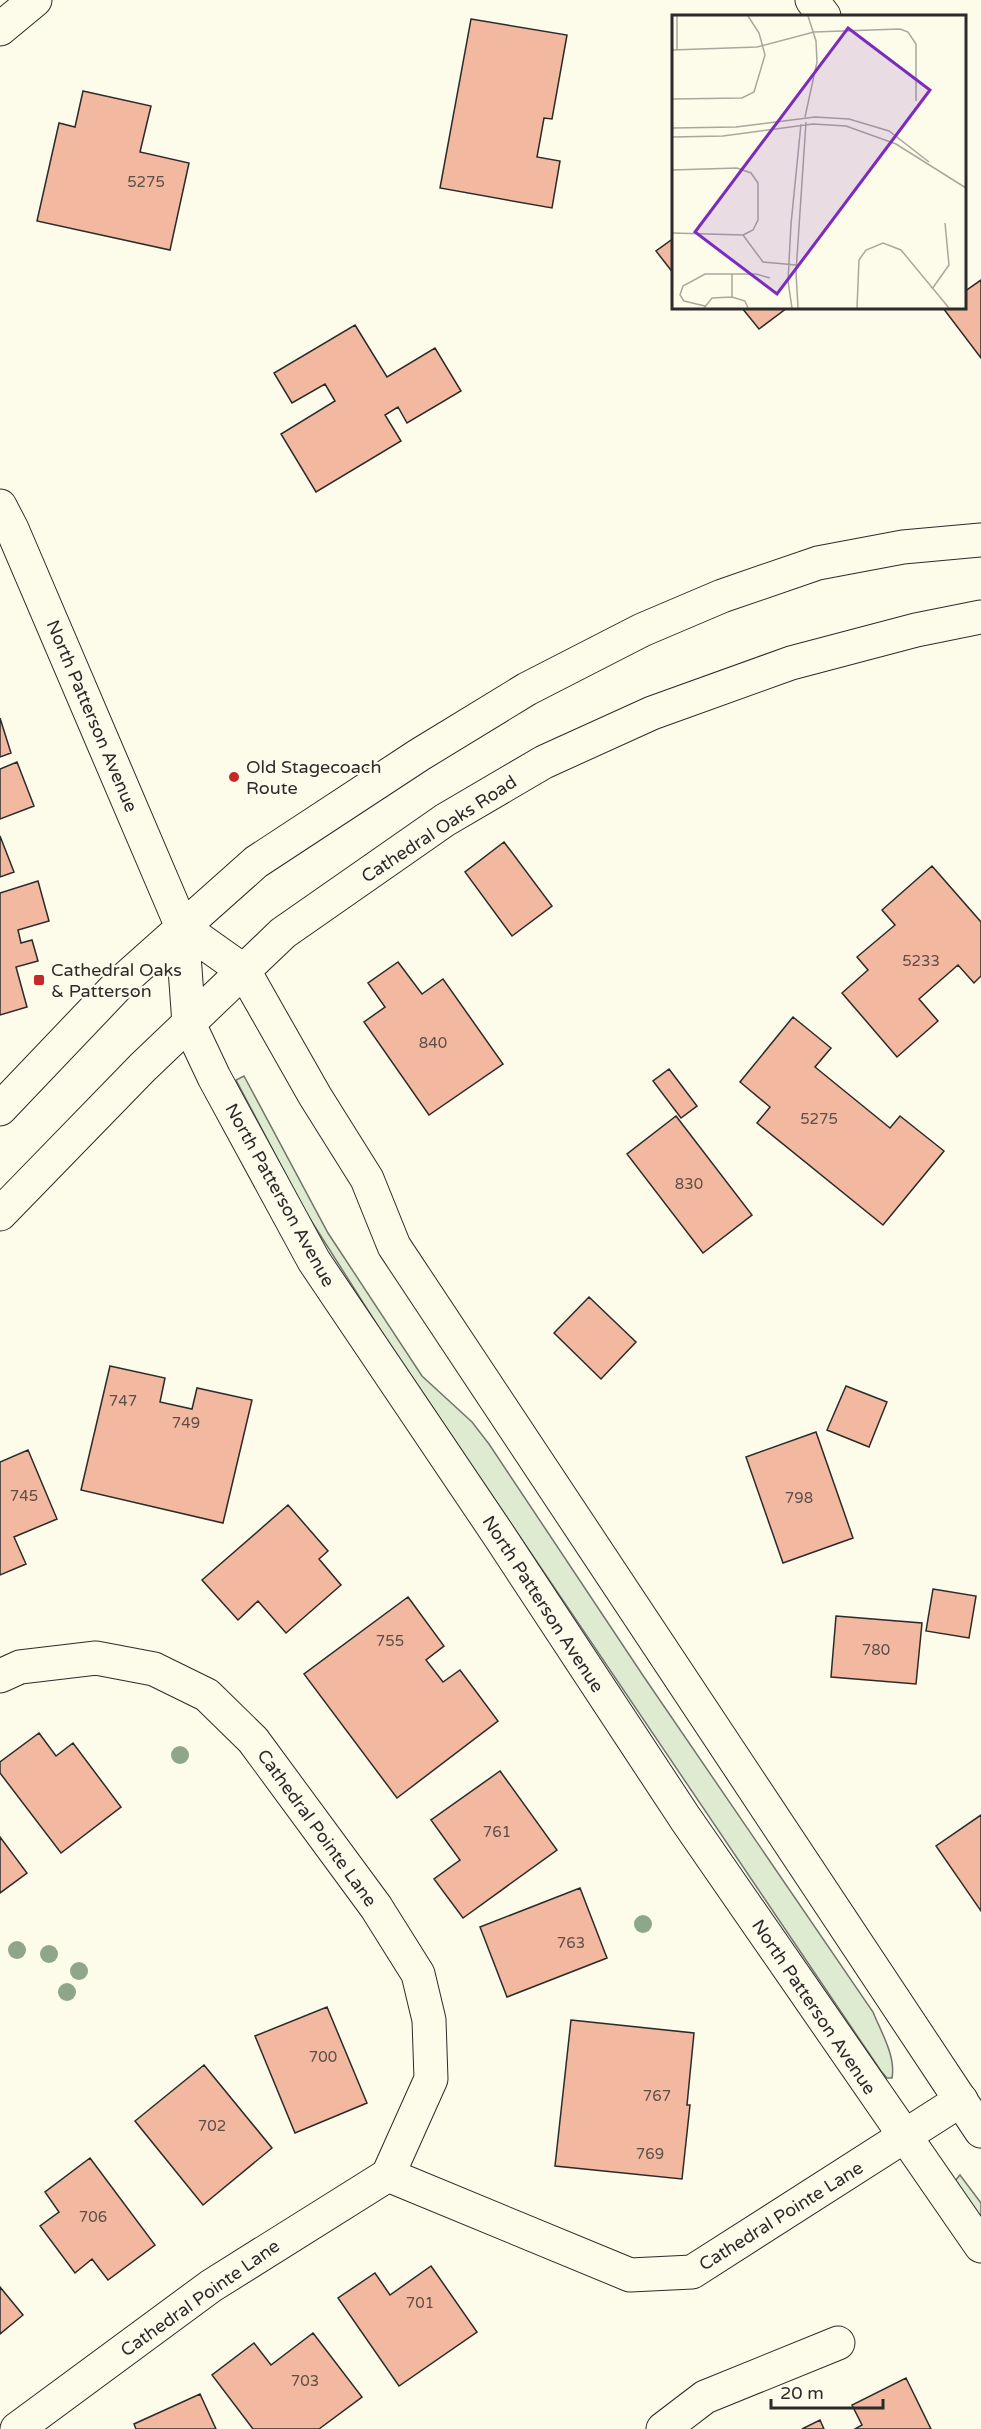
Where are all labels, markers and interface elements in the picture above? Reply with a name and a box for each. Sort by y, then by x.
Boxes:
inset map [672,15,966,309]
house number: 5275 [127,173,165,191]
street label: North Patterson Avenue [42,617,142,815]
place label: Old Stagecoach Route [246,756,381,799]
marker: Old Stagecoach Route [227,770,241,784]
street label: Cathedral Oaks Road [357,771,521,887]
house number: 5233 [902,952,940,970]
place label: Cathedral Oaks & Patterson [51,959,182,1002]
marker: Cathedral Oaks & Patterson [32,973,46,987]
house number: 840 [419,1034,447,1052]
street label: North Patterson Avenue [220,1099,340,1291]
house number: 5275 [800,1110,838,1128]
house number: 830 [675,1175,703,1193]
house number: 747 [109,1392,137,1410]
house number: 749 [172,1414,200,1432]
house number: 745 [10,1487,38,1505]
house number: 798 [785,1489,813,1507]
street label: North Patterson Avenue [478,1511,608,1697]
house number: 755 [376,1632,404,1650]
house number: 780 [862,1641,890,1659]
street label: Cathedral Pointe Lane [252,1745,382,1911]
house number: 761 [483,1823,511,1841]
street label: North Patterson Avenue [747,1915,881,2099]
house number: 763 [557,1934,585,1952]
house number: 700 [309,2048,337,2066]
house number: 767 [643,2087,671,2105]
house number: 702 [198,2117,226,2135]
house number: 769 [636,2145,664,2163]
street label: Cathedral Pointe Lane [695,2157,867,2275]
house number: 706 [79,2208,107,2226]
street label: Cathedral Pointe Lane [116,2235,284,2361]
house number: 701 [406,2294,434,2312]
house number: 703 [291,2372,319,2390]
scale bar [771,2372,884,2410]
text: 20 m [780,2382,824,2404]

